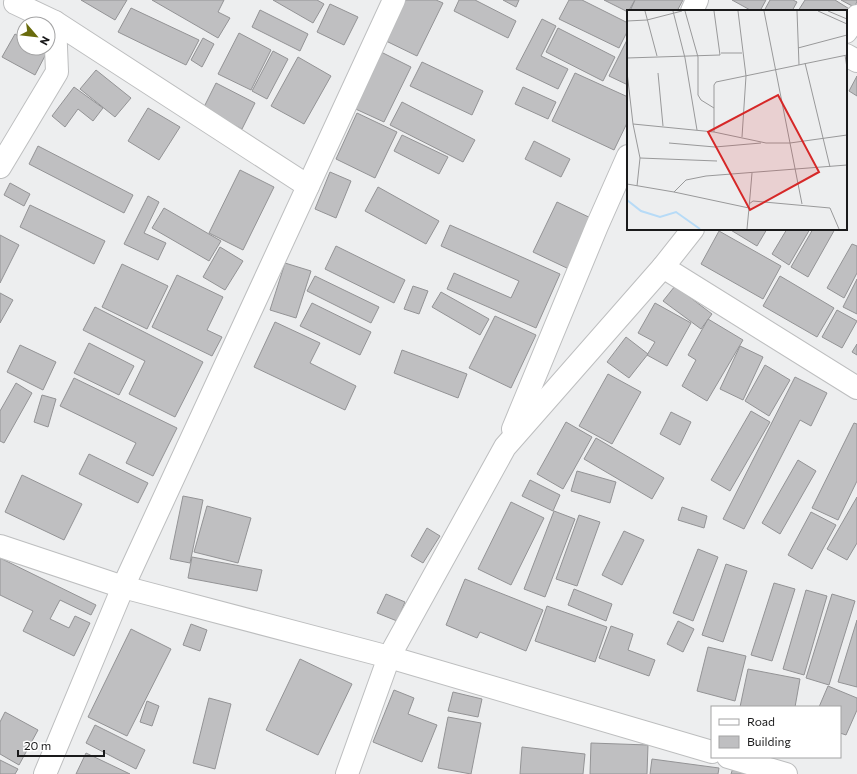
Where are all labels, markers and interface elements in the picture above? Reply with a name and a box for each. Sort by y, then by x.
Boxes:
inset map [627,10,847,230]
north arrow [16,16,56,56]
text: N [38,34,53,48]
legend [711,706,841,758]
text: Road [747,714,775,728]
scale bar [18,732,104,758]
text: Building [747,734,791,748]
text: 20 m [24,738,51,752]

